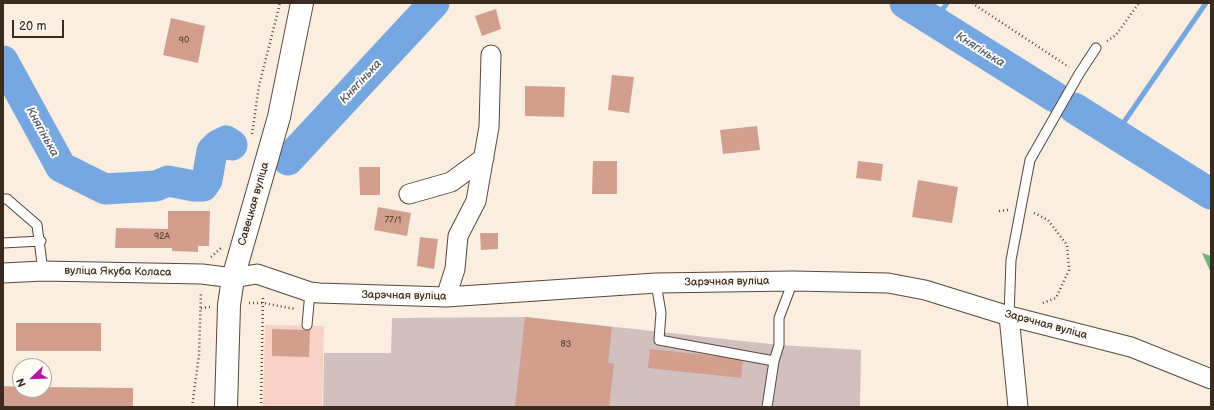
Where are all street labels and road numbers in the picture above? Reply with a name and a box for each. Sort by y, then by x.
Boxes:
street label: Савецкая вуліца [236,161,272,247]
street label: вуліца Якуба Коласа [64,264,172,280]
street label: Зарэчная вуліца [684,275,770,289]
street label: Зарэчная вуліца [361,289,447,303]
street label: Зарэчная вуліца [1003,308,1089,342]

